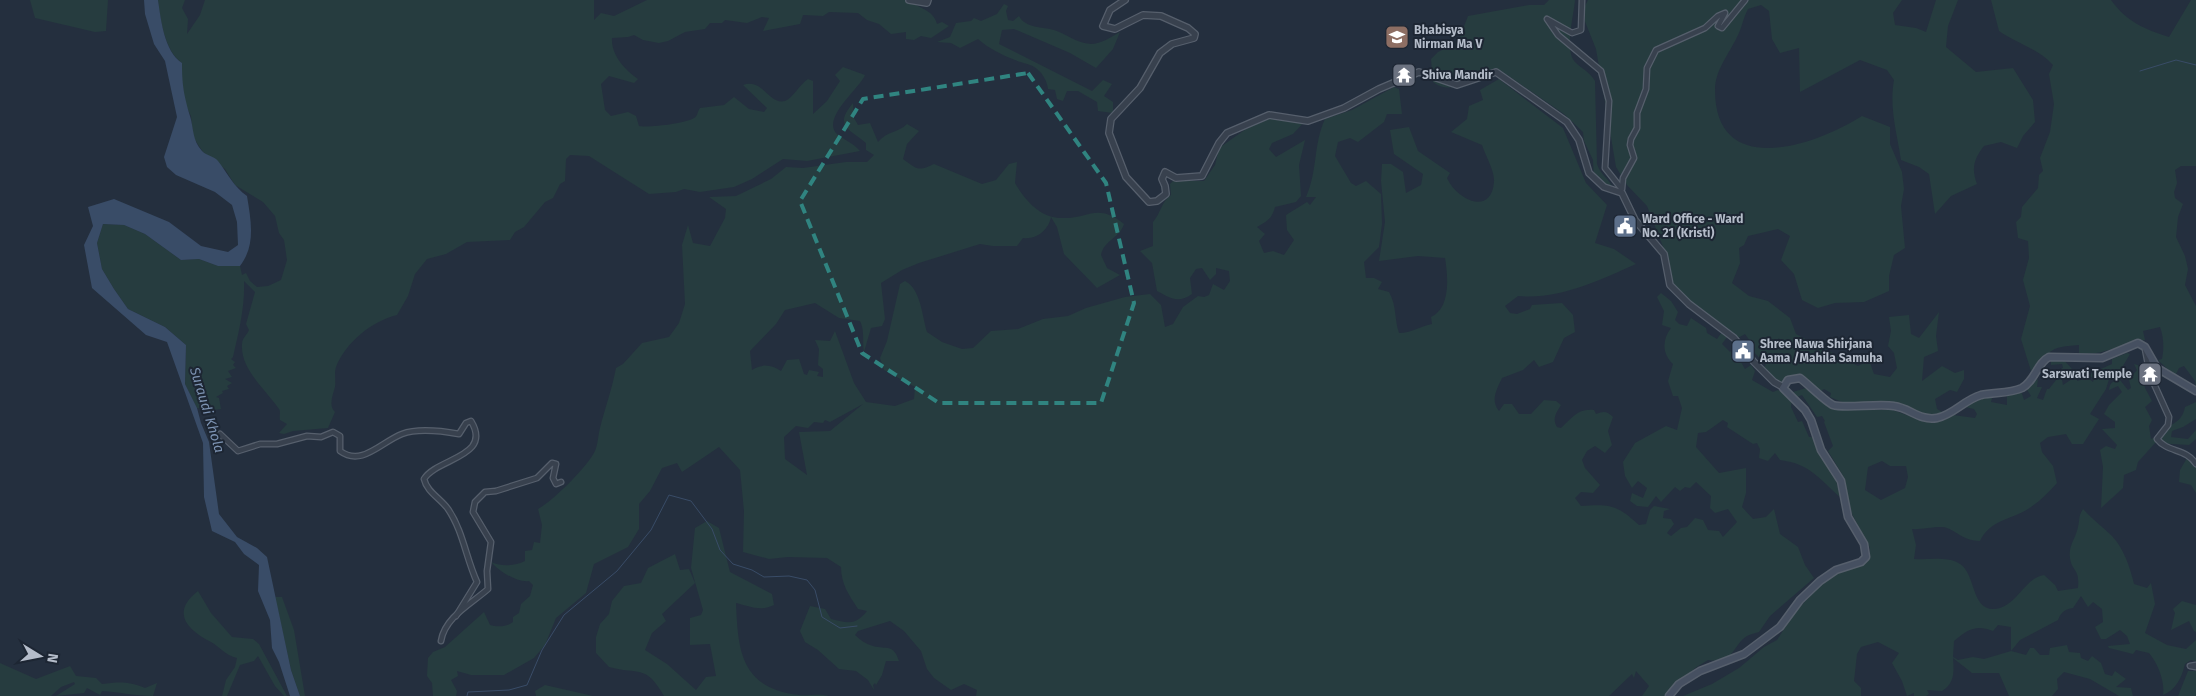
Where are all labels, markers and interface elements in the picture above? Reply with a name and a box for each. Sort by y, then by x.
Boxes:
place label: Bhabisya Nirman Ma V [1414,23,1483,51]
school or university icon: Bhabisya Nirman Ma V [1384,24,1410,50]
temple icon: Shiva Mandir [1391,62,1417,88]
place label: Shiva Mandir [1422,68,1493,82]
place label: Ward Office - Ward No. 21 (Kristi) [1642,212,1743,240]
public building icon: Ward Office - Ward No. 21 (Kristi) [1612,213,1638,239]
place label: Shree Nawa Shirjana Aama /Mahila Samuha [1759,337,1883,365]
public building icon: Shree Nawa Shirjana Aama /Mahila Samuha [1730,338,1756,364]
temple icon: Sarswati Temple [2137,361,2163,387]
water label: Suraudi Khola [186,364,228,455]
place label: Sarswati Temple [2042,367,2132,381]
north arrow [15,631,65,681]
text: N [43,652,61,664]

